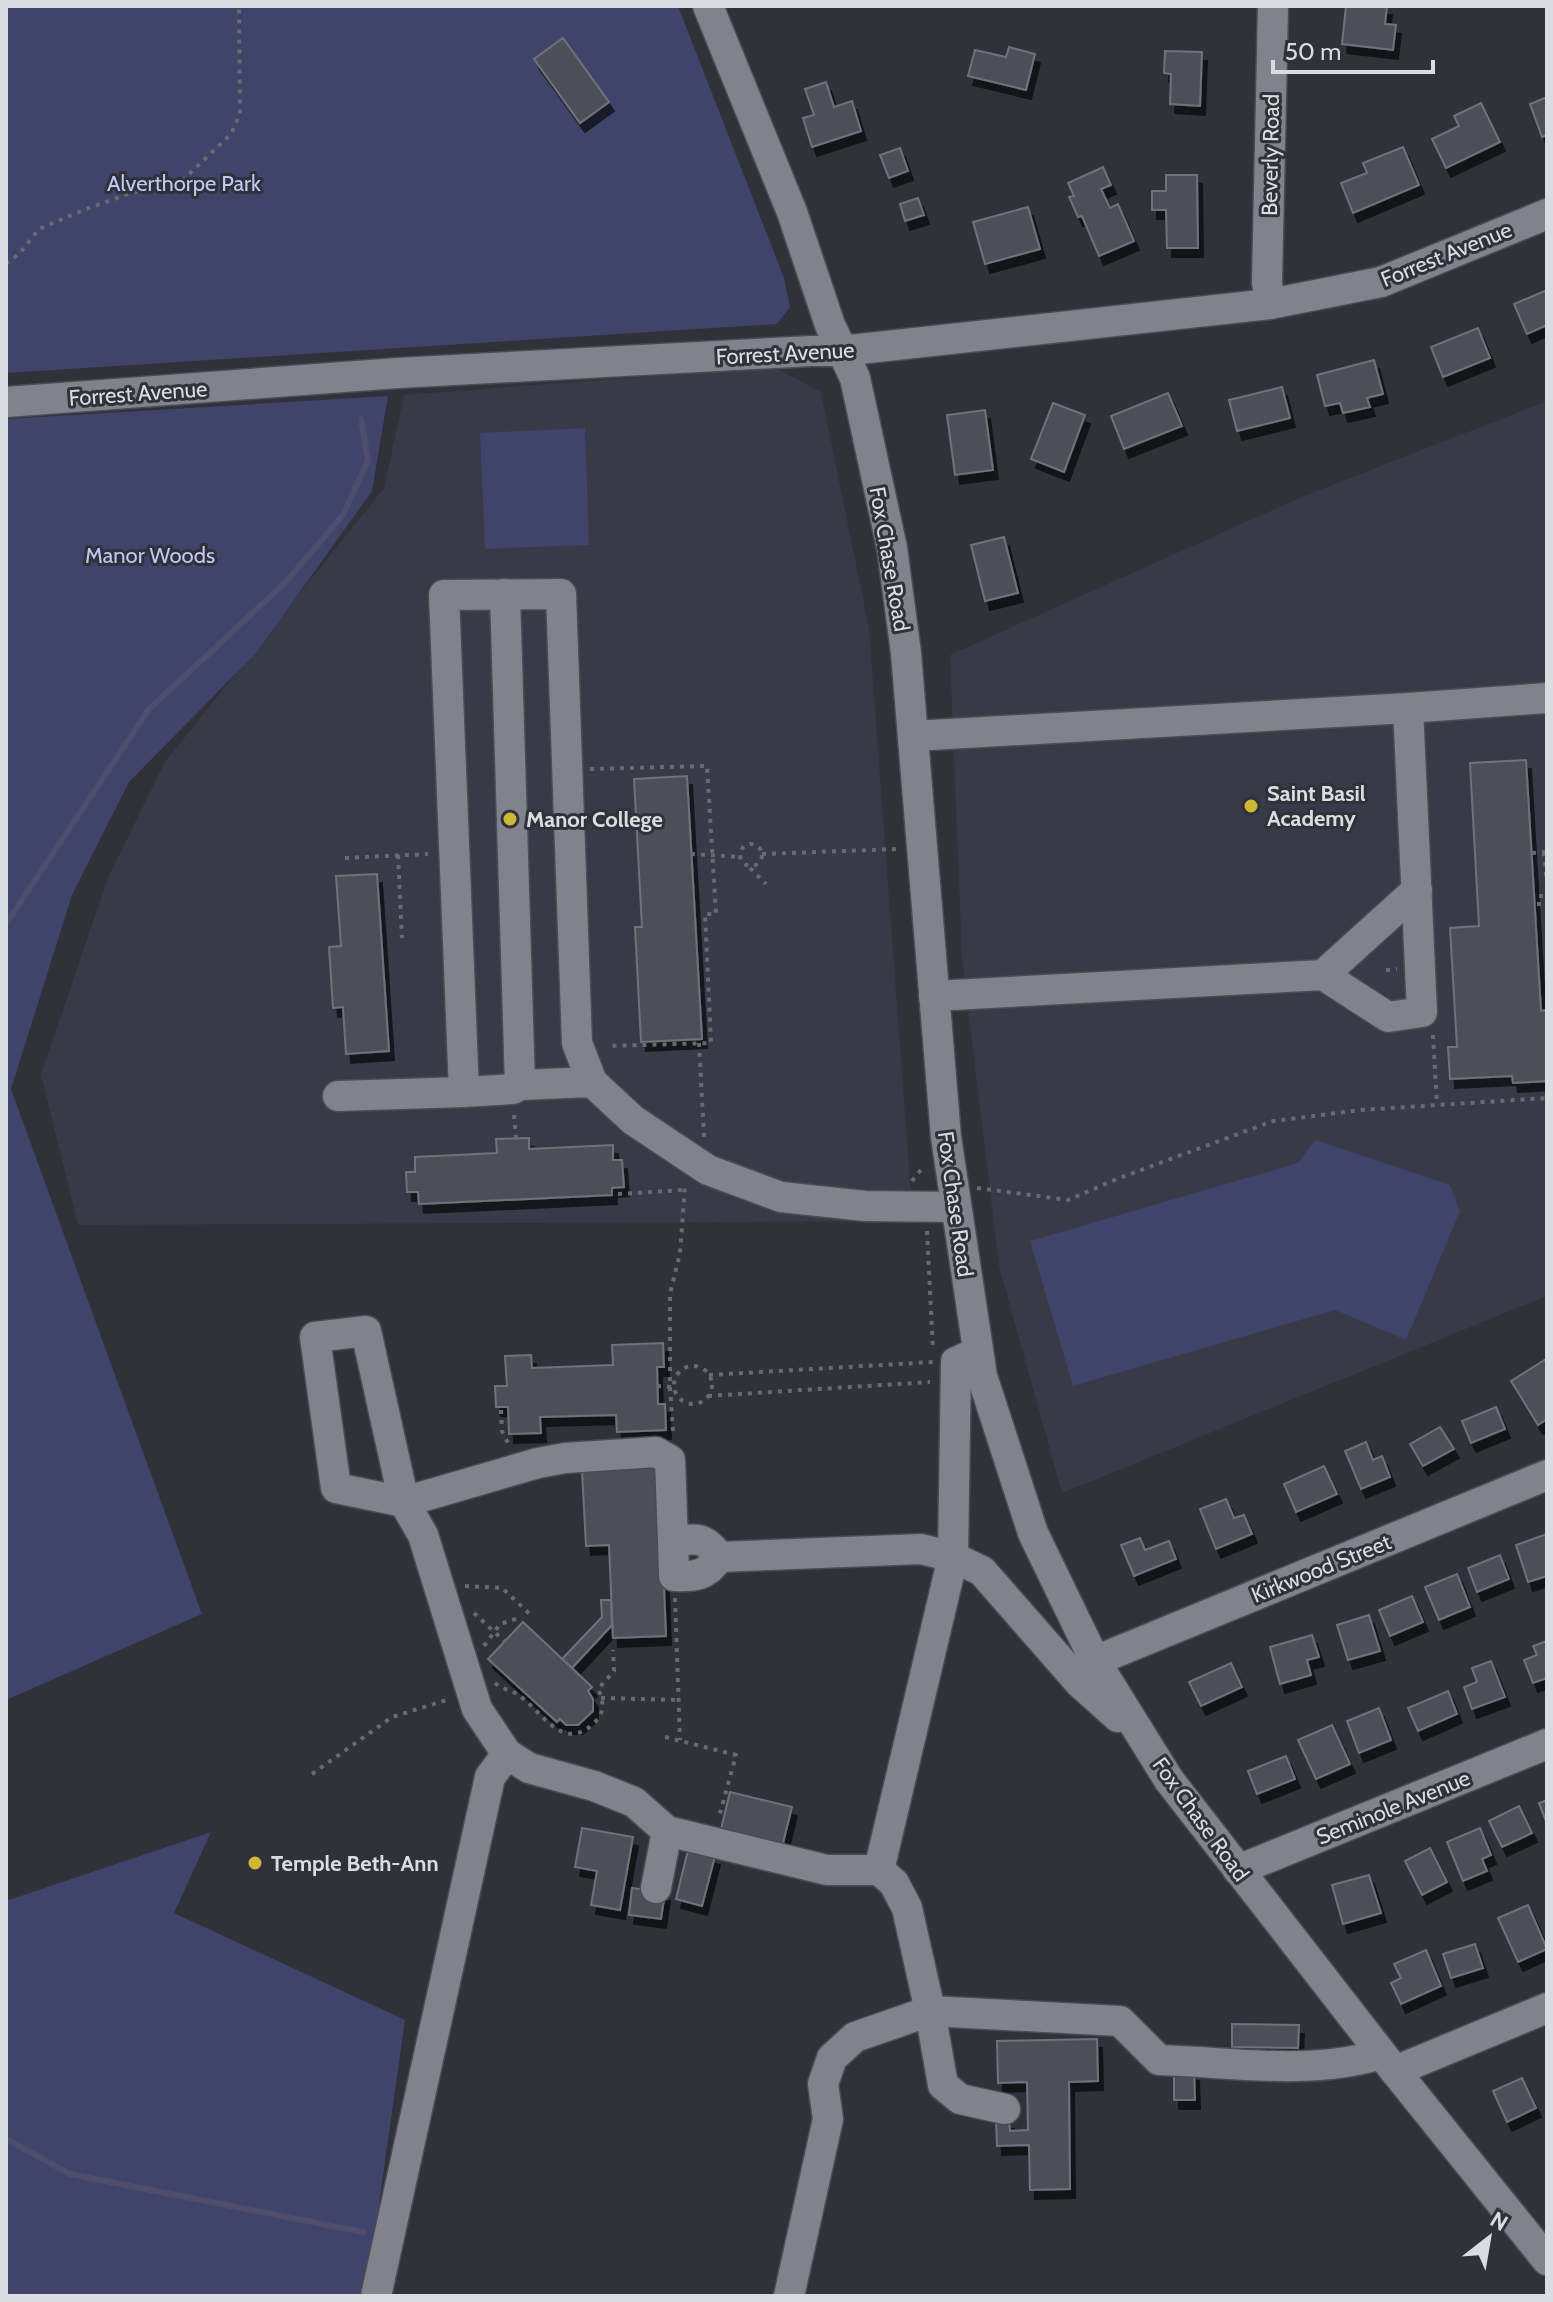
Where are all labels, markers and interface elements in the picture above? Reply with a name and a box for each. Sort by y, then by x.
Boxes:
scale bar [1273,24,1433,74]
text: 50 m [1285,37,1341,66]
street label: Beverly Road [1256,94,1285,216]
park label: Alverthorpe Park [107,170,261,197]
street label: Forrest Avenue [1377,216,1516,293]
street label: Forrest Avenue [715,336,855,371]
street label: Forrest Avenue [68,375,208,412]
street label: Fox Chase Road [863,485,916,634]
park label: Manor Woods [85,542,215,569]
place label: Saint Basil Academy [1267,780,1366,832]
marker: Saint Basil Academy [1242,797,1260,815]
place label: Manor College [526,806,663,833]
marker: Manor College [501,810,519,828]
street label: Fox Chase Road [932,1130,979,1279]
street label: Kirkwood Street [1247,1528,1395,1609]
street label: Fox Chase Road [1147,1752,1255,1887]
street label: Seminole Avenue [1312,1764,1474,1851]
place label: Temple Beth-Ann [271,1850,439,1877]
marker: Temple Beth-Ann [246,1854,264,1872]
north arrow [1449,2198,1529,2278]
text: N [1485,2206,1513,2237]

